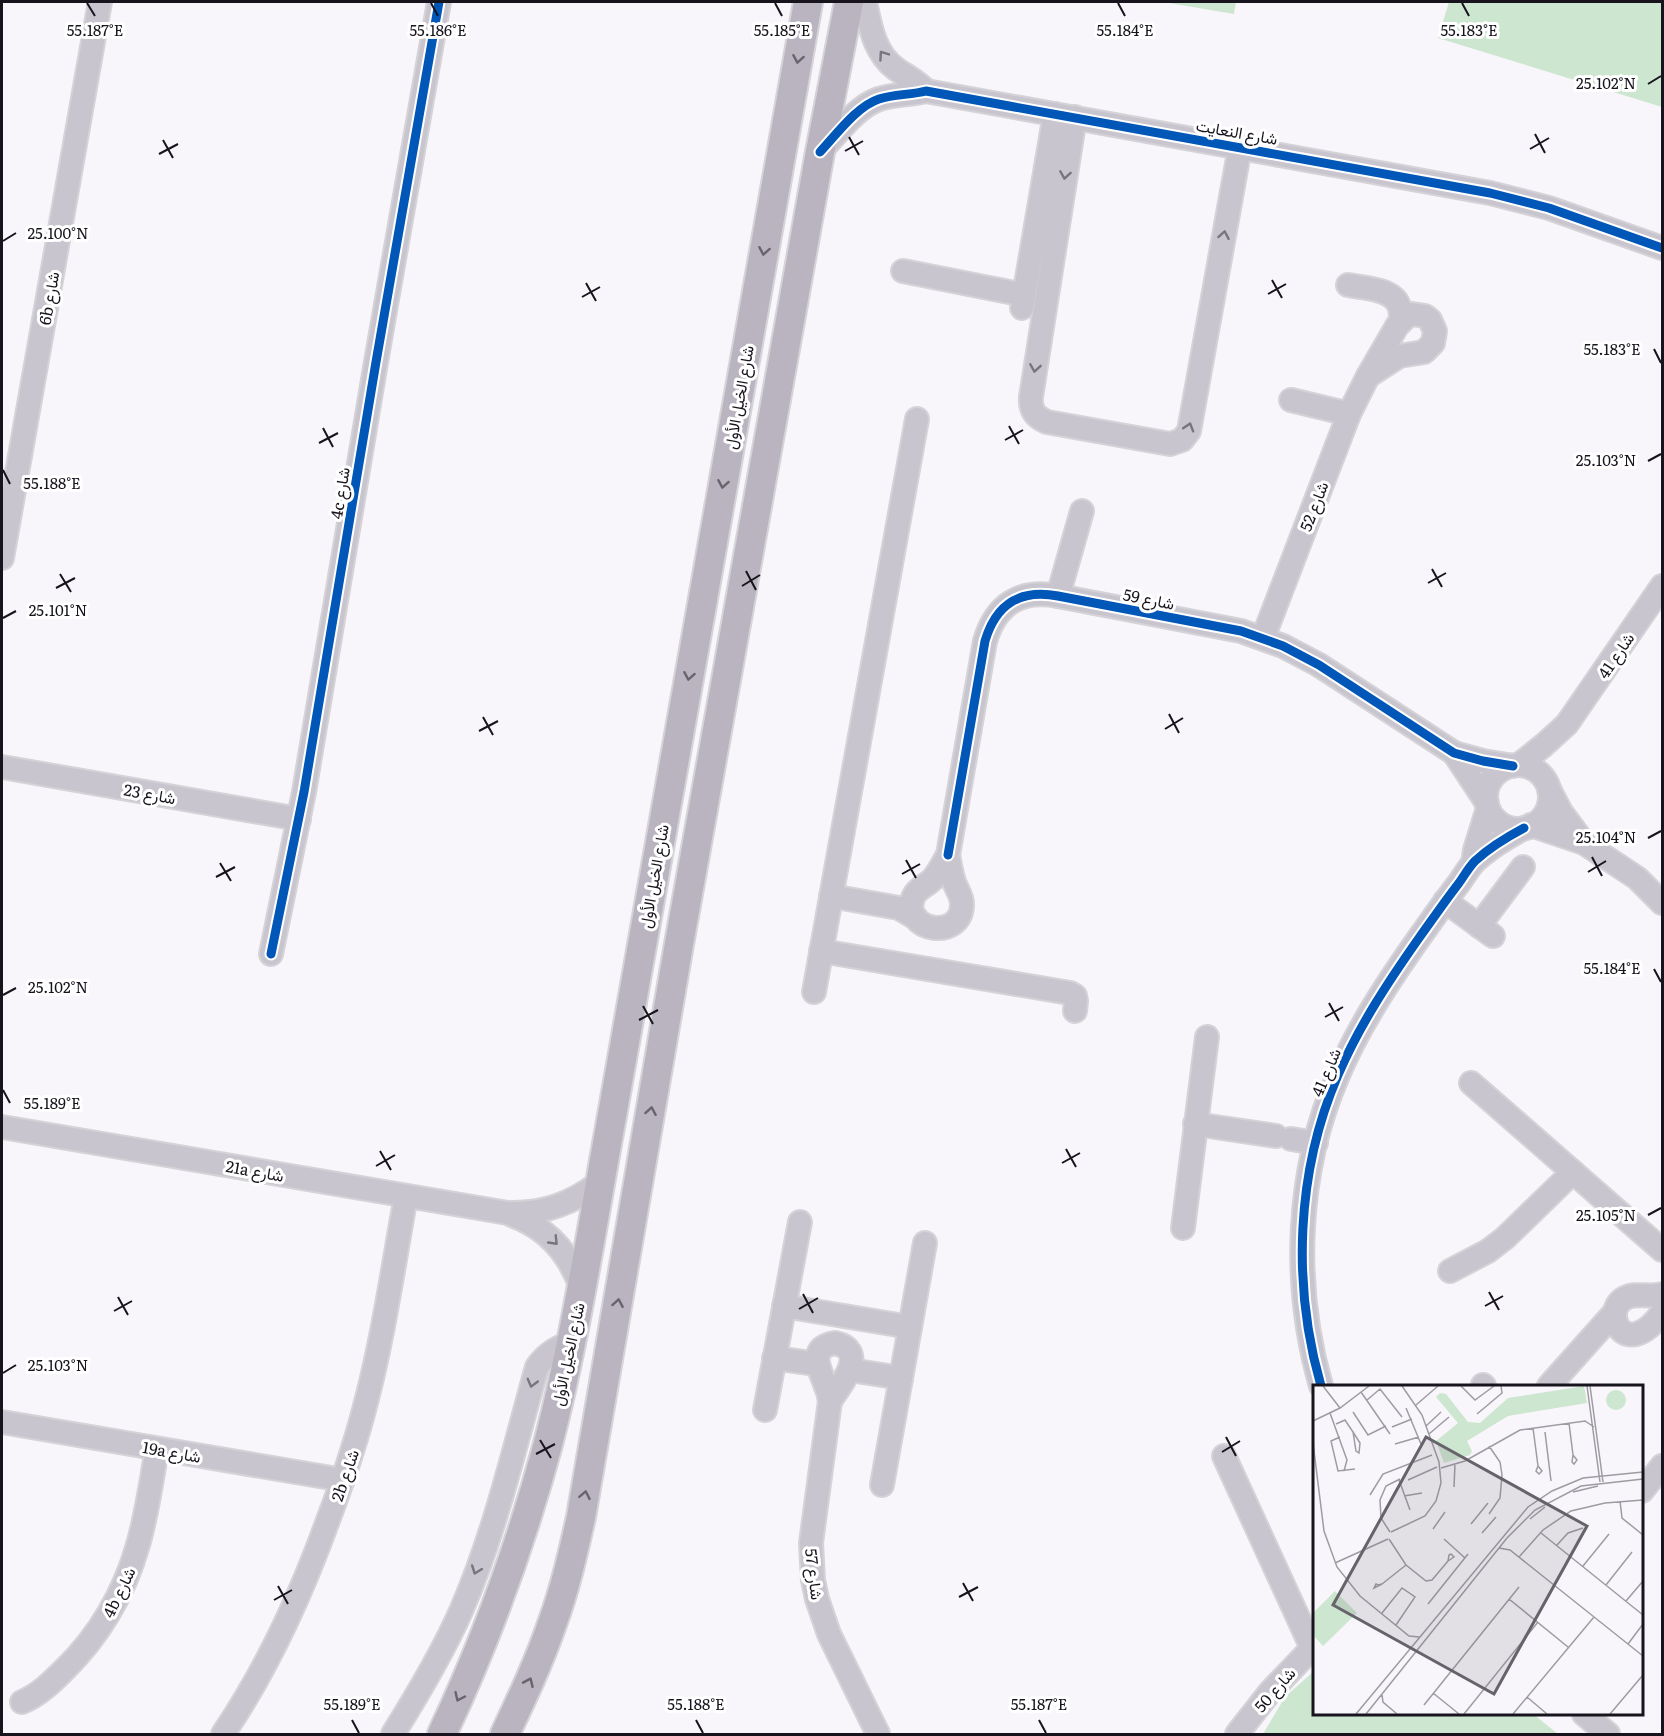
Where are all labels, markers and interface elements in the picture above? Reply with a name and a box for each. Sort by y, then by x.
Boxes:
text: 55.187°E [67,18,123,41]
text: 55.186°E [409,18,467,41]
text: 55.185°E [754,18,810,41]
text: 55.184°E [1096,18,1154,41]
text: 55.183°E [1440,18,1498,41]
one-way arrow [879,50,890,61]
one-way arrow [792,54,805,64]
text: 25.102°N [1576,71,1636,94]
street label: شارع النعايت [1194,112,1280,151]
one-way arrow [1059,170,1072,180]
text: 25.100°N [27,221,89,244]
one-way arrow [1217,231,1230,241]
one-way arrow [758,246,771,256]
street label: 6b شارع [32,269,65,327]
text: 55.183°E [1583,337,1641,360]
street label: شارع الخيل الأول [717,343,760,451]
one-way arrow [1030,363,1042,372]
one-way arrow [1182,422,1194,433]
text: 25.103°N [1576,448,1636,471]
street label: 4c شارع [323,465,356,521]
text: 55.188°E [23,471,81,494]
street label: شارع 52 [1293,478,1334,535]
one-way arrow [717,479,730,489]
street label: شارع 59 [1121,581,1177,616]
text: 25.101°N [29,598,87,621]
street label: شارع 41 [1591,627,1640,683]
one-way arrow [683,671,696,681]
street label: شارع 23 [122,777,178,810]
street label: شارع الخيل الأول [632,822,675,930]
text: 25.104°N [1576,825,1636,848]
text: 55.184°E [1583,956,1641,979]
text: 25.102°N [28,975,88,998]
street label: شارع 41 [1304,1044,1347,1100]
text: 55.189°E [24,1091,80,1114]
one-way arrow [644,1106,657,1116]
street label: 21a شارع [224,1153,286,1188]
text: 25.105°N [1576,1203,1636,1226]
one-way arrow [547,1235,558,1245]
one-way arrow [612,1298,624,1308]
street label: شارع الخيل الأول [544,1300,591,1408]
text: 25.103°N [28,1353,88,1376]
one-way arrow [527,1378,540,1388]
inset map [1313,1385,1643,1715]
street label: 19a شارع [141,1434,203,1469]
street label: 2b شارع [324,1446,365,1504]
one-way arrow [578,1491,591,1501]
street label: شارع 57 [799,1547,830,1601]
street label: 4b شارع [95,1563,142,1622]
one-way arrow [471,1564,484,1575]
street label: شارع 50 [1248,1661,1301,1717]
one-way arrow [522,1677,534,1688]
one-way arrow [455,1691,467,1702]
text: 55.189°E [324,1692,380,1715]
text: 55.188°E [667,1692,725,1715]
text: 55.187°E [1011,1692,1067,1715]

